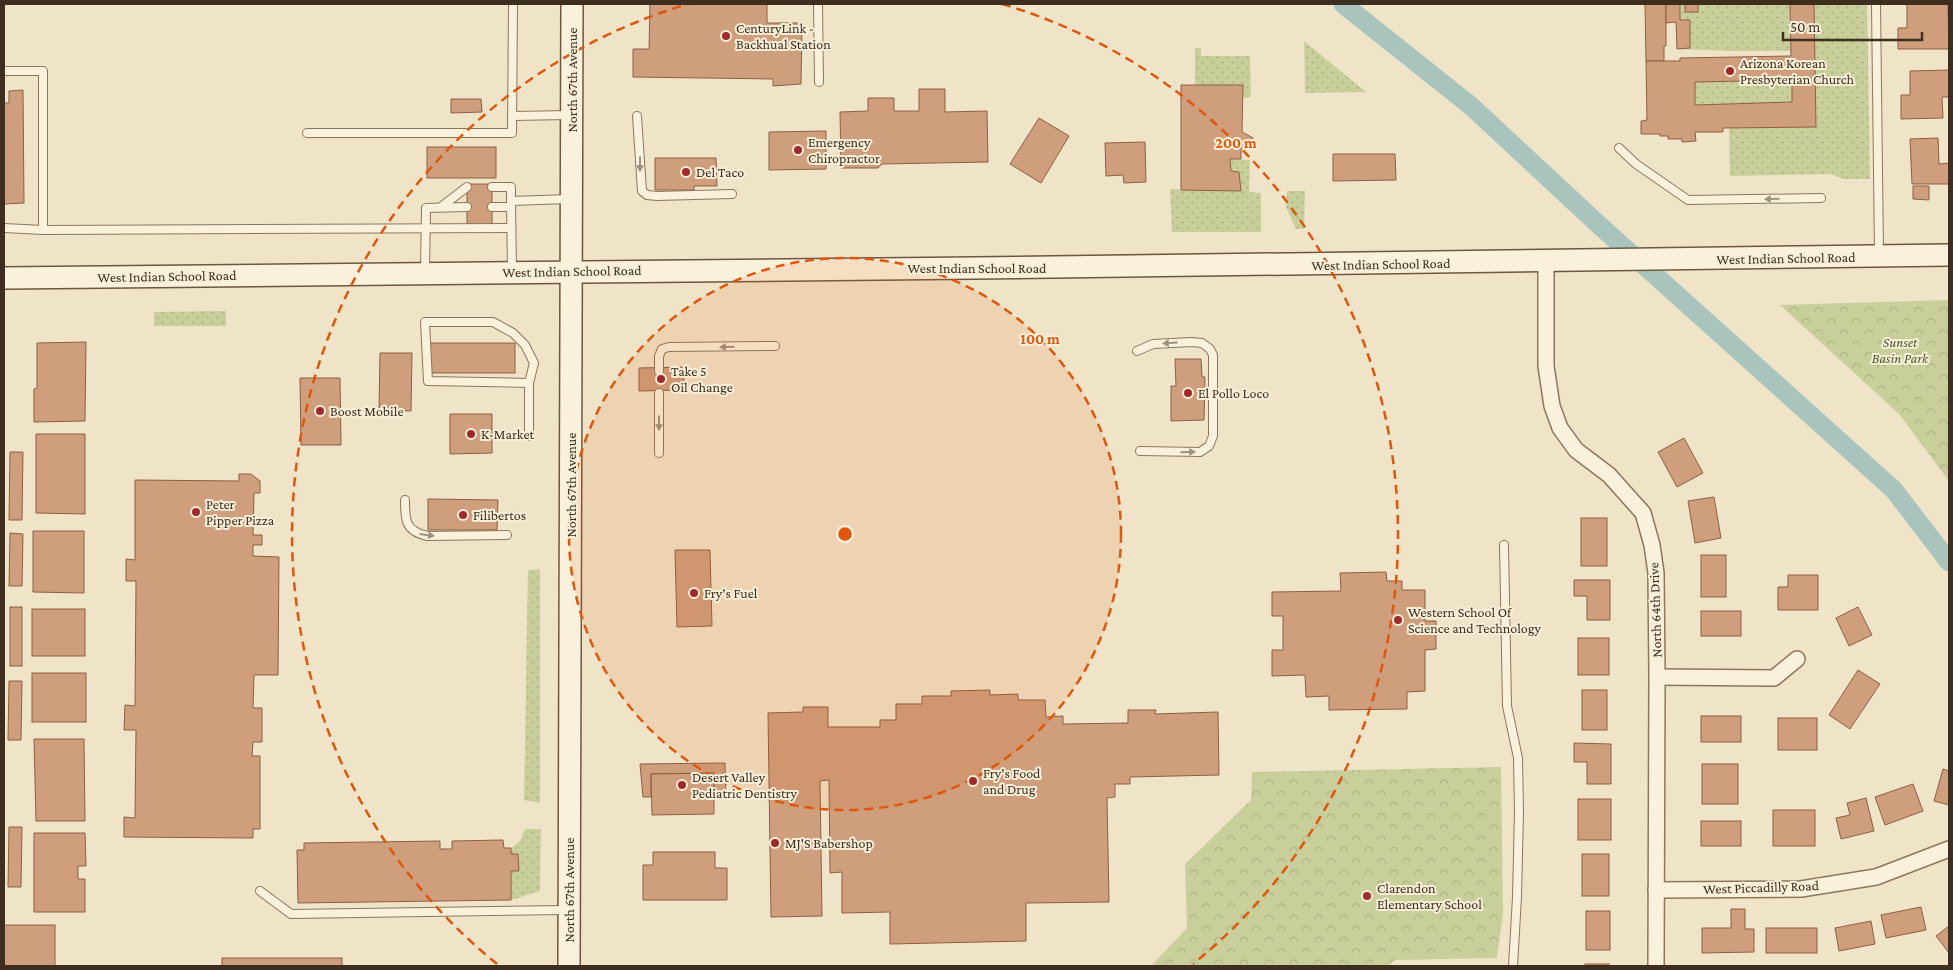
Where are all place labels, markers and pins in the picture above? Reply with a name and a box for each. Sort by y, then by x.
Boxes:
place label: CenturyLink - Backhual Station [736,20,831,52]
marker: CenturyLink - Backhual Station [720,30,732,42]
place label: Arizona Korean Presbyterian Church [1740,55,1855,87]
marker: Arizona Korean Presbyterian Church [1724,65,1736,77]
place label: Emergency Chiropractor [808,134,880,166]
marker: Emergency Chiropractor [792,144,804,156]
place label: Del Taco [696,164,744,180]
marker: Del Taco [680,166,692,178]
place label: Take 5 Oil Change [671,363,733,395]
marker: Take 5 Oil Change [655,373,667,385]
place label: El Pollo Loco [1198,385,1269,401]
marker: El Pollo Loco [1182,387,1194,399]
place label: Boost Mobile [330,403,404,419]
marker: Boost Mobile [314,405,326,417]
place label: K-Market [481,426,535,442]
marker: K-Market [465,428,477,440]
place label: Peter Pipper Pizza [206,496,275,528]
marker: Peter Pipper Pizza [190,506,202,518]
place label: Filibertos [473,507,526,523]
marker: Filibertos [457,509,469,521]
centre of rings [836,525,854,543]
place label: Fry's Fuel [704,585,758,601]
marker: Fry's Fuel [688,587,700,599]
place label: Western School Of Science and Technology [1408,604,1542,636]
marker: Western School Of Science and Technology [1392,614,1404,626]
place label: Fry's Food and Drug [983,765,1041,797]
place label: Desert Valley Pediatric Dentistry [692,769,798,801]
marker: Fry's Food and Drug [967,775,979,787]
marker: Desert Valley Pediatric Dentistry [676,779,688,791]
place label: MJ'S Babershop [785,835,873,851]
marker: MJ'S Babershop [769,837,781,849]
place label: Clarendon Elementary School [1377,880,1482,912]
marker: Clarendon Elementary School [1361,890,1373,902]

